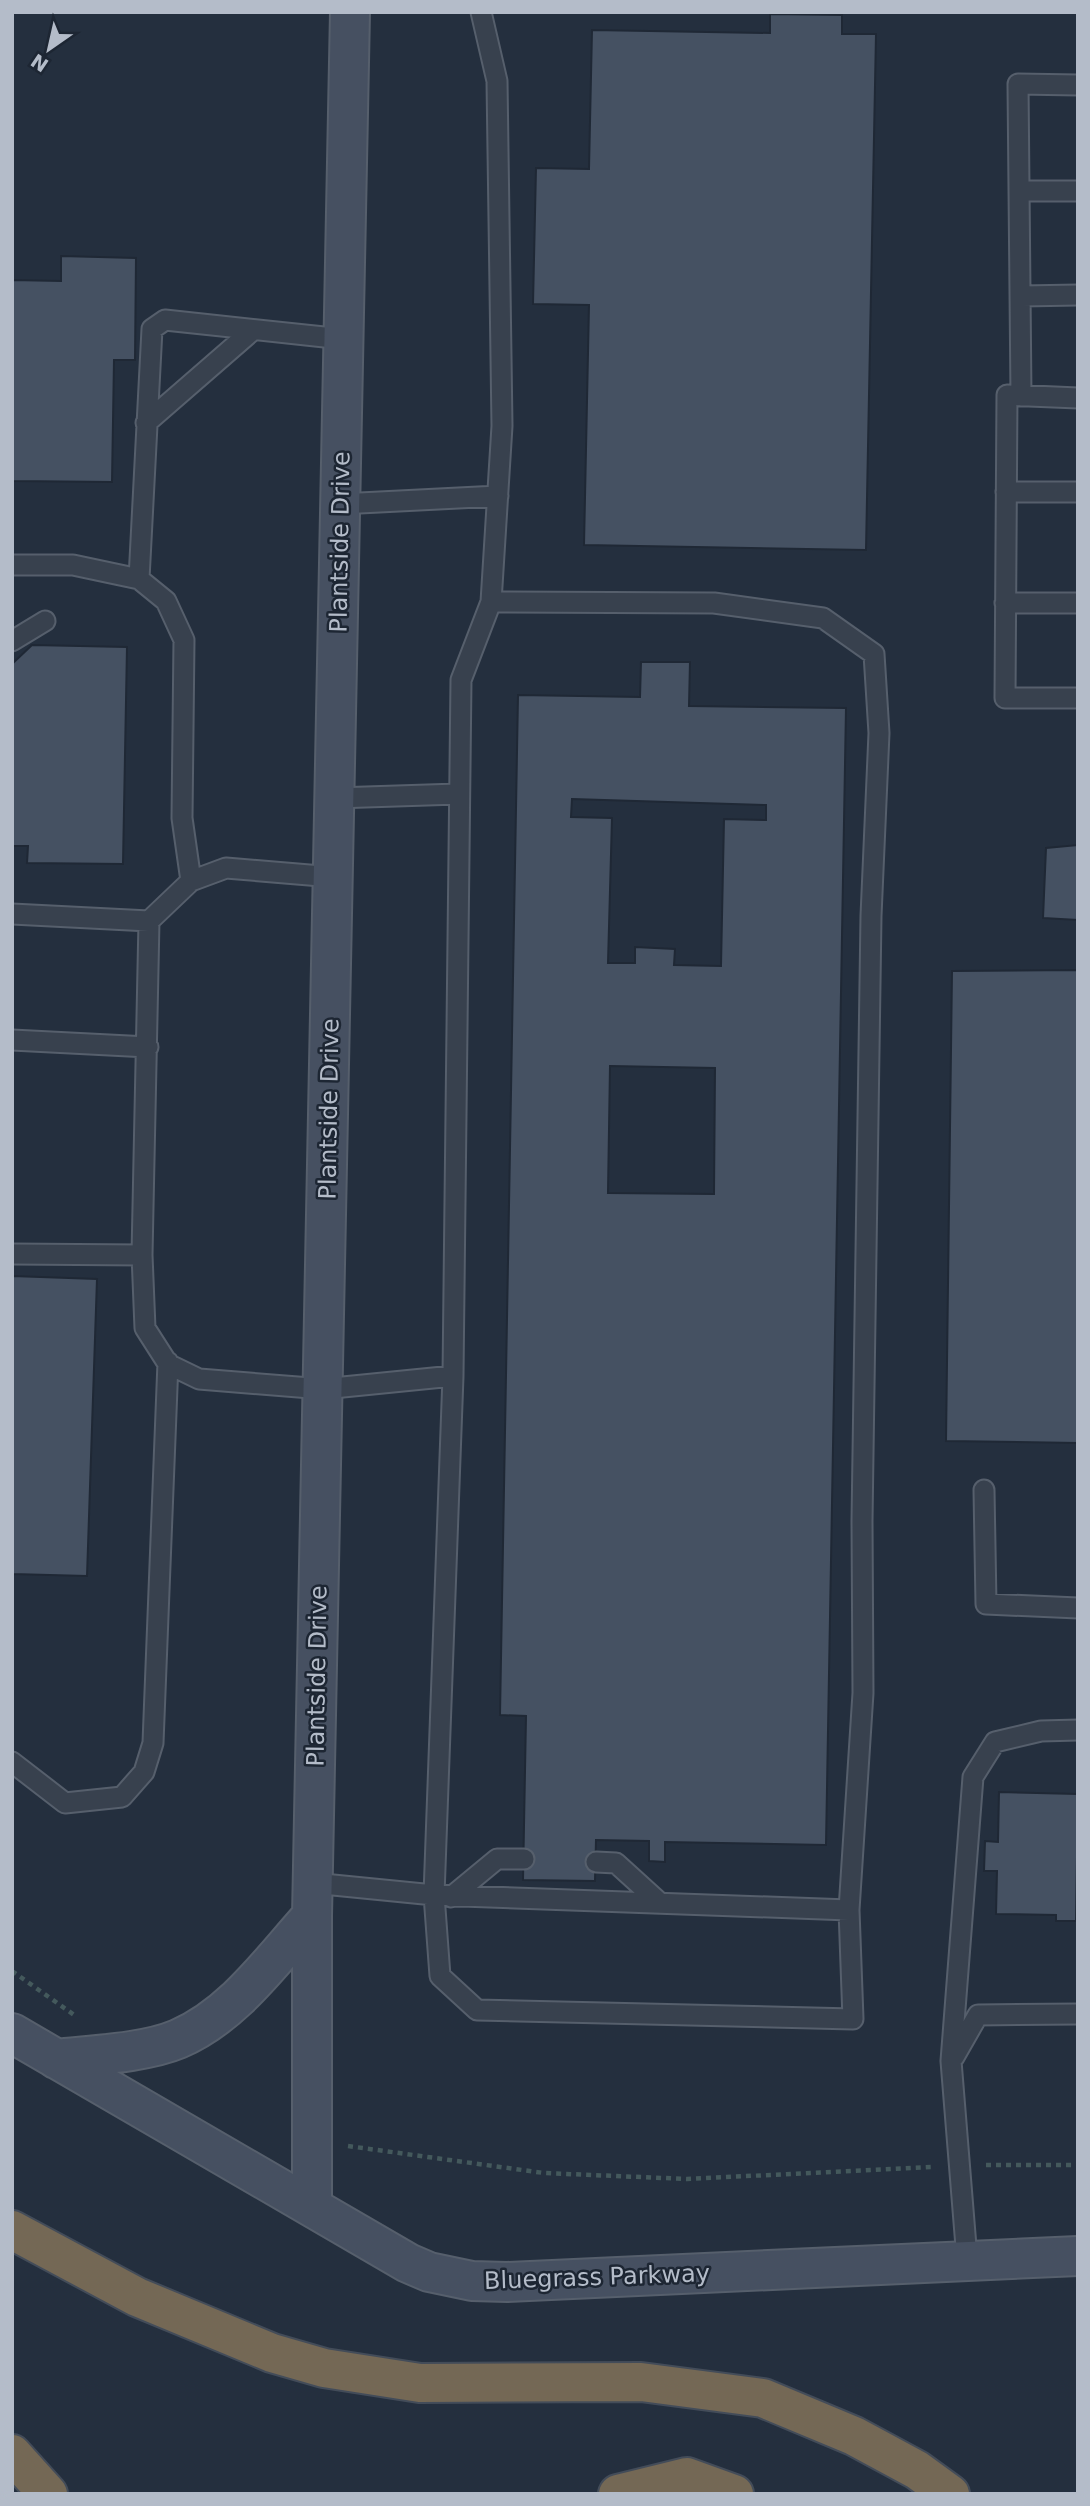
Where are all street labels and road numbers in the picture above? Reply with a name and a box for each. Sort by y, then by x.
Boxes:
street label: Plantside Drive [324,451,356,633]
street label: Plantside Drive [313,1018,345,1200]
street label: Plantside Drive [301,1585,333,1767]
street label: Bluegrass Parkway [484,2259,710,2295]

